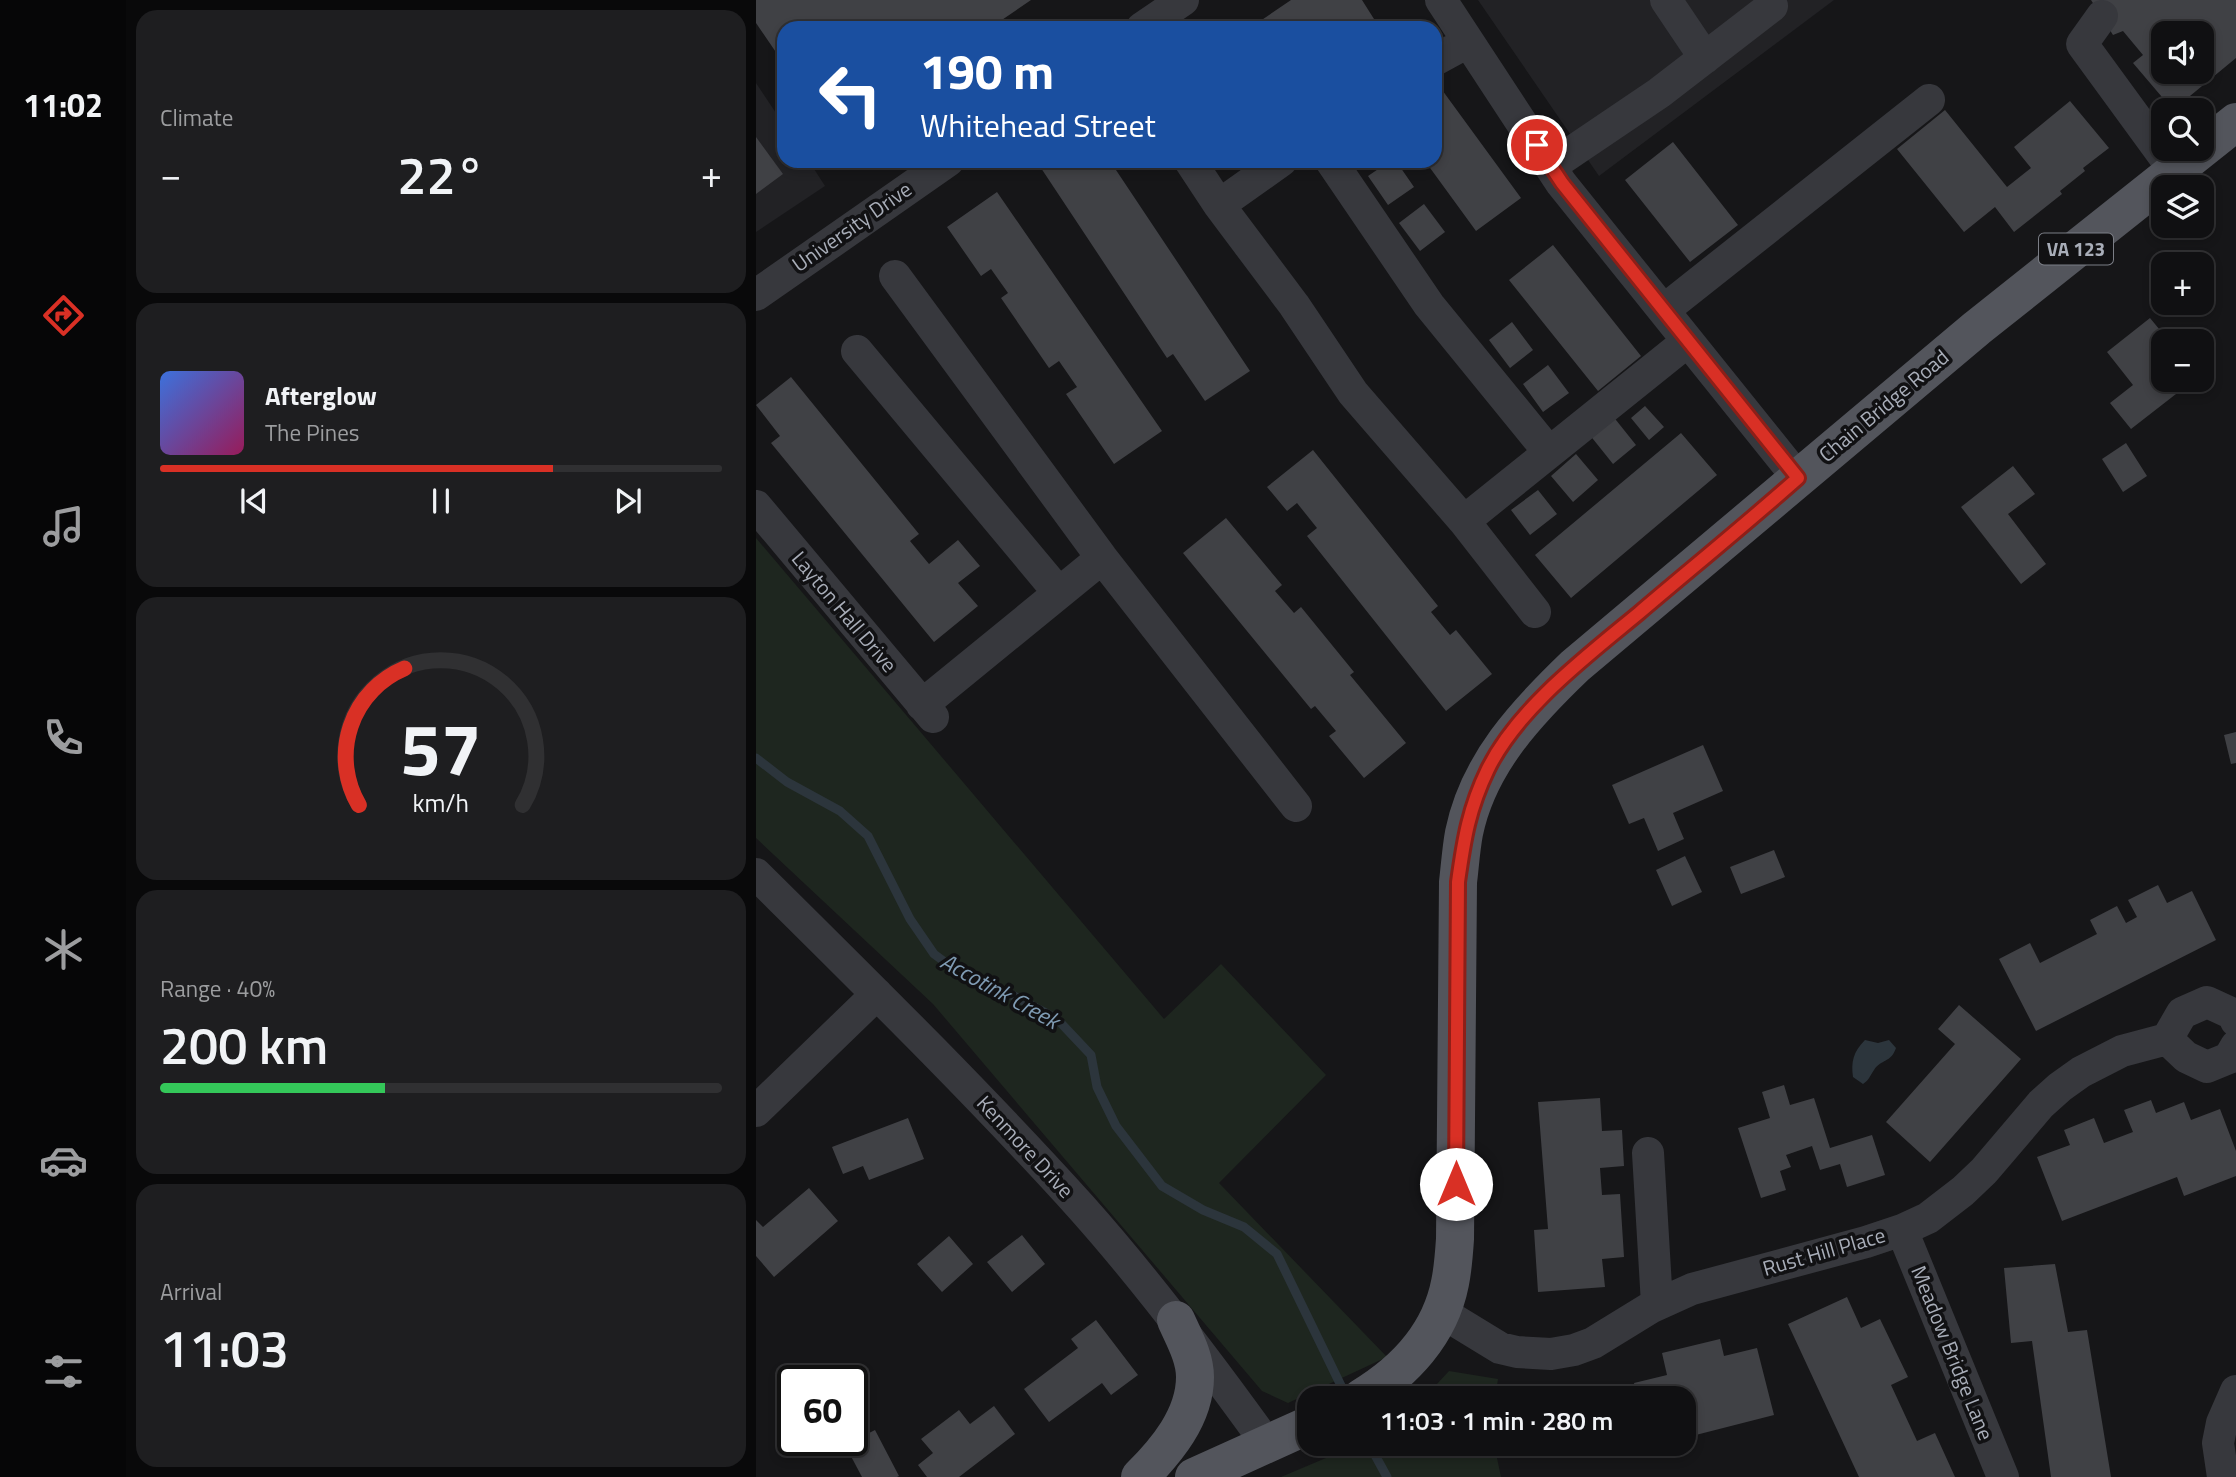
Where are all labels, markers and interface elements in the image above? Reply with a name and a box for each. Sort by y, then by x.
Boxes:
map controls [2151,21,2214,392]
button: sound [2151,21,2214,84]
text: 190 m [920,33,1054,108]
icon: left [805,49,896,140]
text: 11:02 [23,81,103,129]
button: search [2151,98,2214,161]
text: Climate [160,100,233,135]
text: Whitehead Street [920,101,1156,149]
pin [1507,115,1567,175]
icon: arrive [1518,126,1556,164]
text: 22° [397,135,485,214]
text: − [160,145,181,203]
text: + [701,145,722,203]
street label: University Drive [785,173,918,279]
button: layers [2151,175,2214,238]
road number: VA 123 [2039,233,2113,264]
button: + [2151,252,2214,315]
icon: directions [39,291,88,340]
button: − [2151,329,2214,392]
street label: Chain Bridge Road [1811,341,1955,469]
text: Afterglow [265,376,377,415]
text: The Pines [265,415,359,450]
icon: previous [235,482,273,520]
icon: pause [422,482,460,520]
icon: next [609,482,647,520]
icon: music [39,502,88,551]
street label: Layton Hall Drive [784,544,905,679]
text: 57 [400,693,482,803]
icon: phone [39,713,88,762]
text: km/h [413,783,469,821]
icon: climate [39,925,88,974]
water label: Accotink Creek [935,944,1068,1039]
text: Range · 40% [160,971,275,1006]
text: 200 km [160,1005,328,1084]
street label: Kenmore Drive [970,1088,1082,1205]
icon: car [39,1136,88,1185]
position arrow [1419,1147,1493,1221]
street label: Rust Hill Place [1759,1218,1889,1284]
street label: Meadow Bridge Lane [1903,1261,2003,1445]
text: Arrival [160,1274,222,1309]
text: 11:03 [160,1308,289,1387]
icon: filters [39,1347,88,1396]
speed limit sign: 60 [777,1365,868,1456]
text: 11:03 · 1 min · 280 m [1380,1401,1613,1440]

